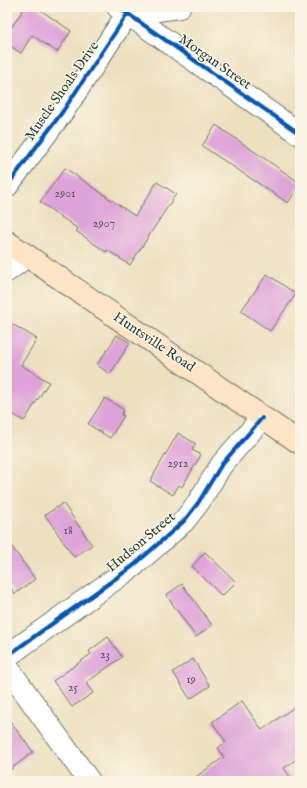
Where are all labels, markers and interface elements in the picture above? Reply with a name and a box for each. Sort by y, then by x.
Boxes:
street label: Morgan Street [175,30,255,94]
street label: Muscle Shoals Drive [21,37,103,144]
house number: 2901 [54,186,76,201]
house number: 2907 [93,216,115,231]
street label: Huntsville Road [110,308,199,376]
house number: 2912 [168,456,189,471]
street label: Hudson Street [103,508,179,576]
house number: 18 [63,523,73,538]
house number: 23 [100,647,110,662]
house number: 19 [186,672,196,687]
house number: 25 [68,680,79,695]

